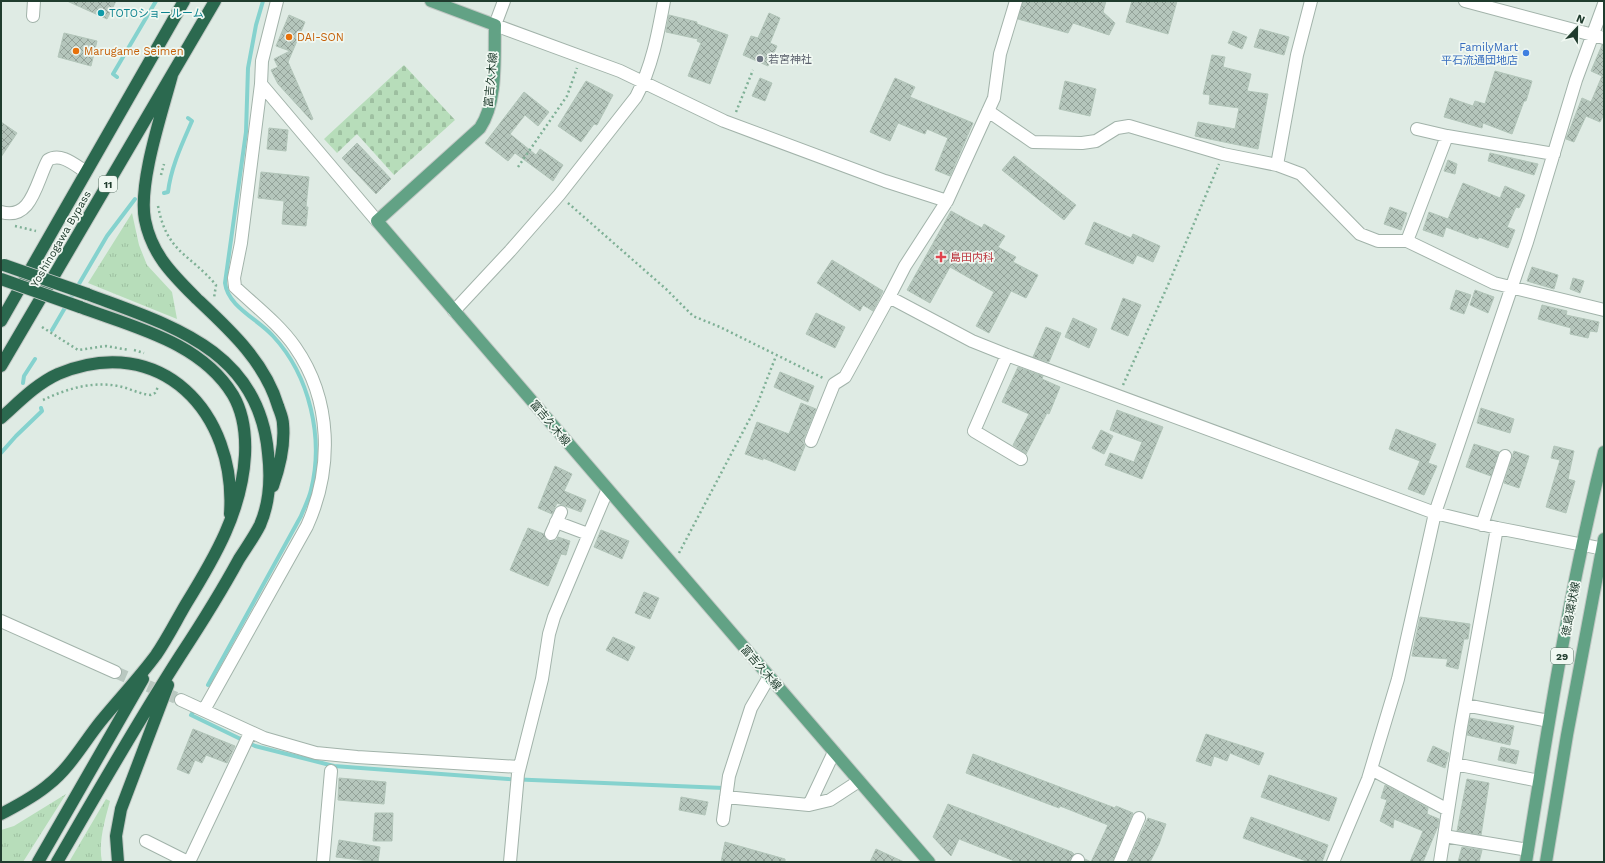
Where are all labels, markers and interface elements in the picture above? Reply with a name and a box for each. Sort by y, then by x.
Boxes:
place label: TOTOショールーム [109,7,204,20]
marker: TOTOショールーム [96,8,106,18]
north arrow [1557,8,1597,48]
text: N [1574,12,1587,27]
place label: DAI-SON [297,31,344,44]
marker: DAI-SON [284,32,294,42]
place label: FamilyMart 平石流通団地店 [1441,41,1518,67]
place label: Marugame Seimen [84,45,183,58]
marker: Marugame Seimen [71,46,81,56]
marker: FamilyMart 平石流通団地店 [1521,48,1531,58]
street label: 富吉久木線 [482,52,500,108]
place label: 若宮神社 [768,53,812,66]
marker: 若宮神社 [755,54,765,64]
road number: 11 [99,176,117,192]
street label: Yoshinogawa Bypass [28,188,94,290]
marker: 島田内科 [935,251,947,263]
place label: 島田内科 [950,251,994,264]
street label: 富吉久木線 [527,398,573,448]
street label: 徳島環状線 [1559,581,1583,637]
street label: 富吉久木線 [738,643,784,693]
road number: 29 [1551,648,1573,664]

